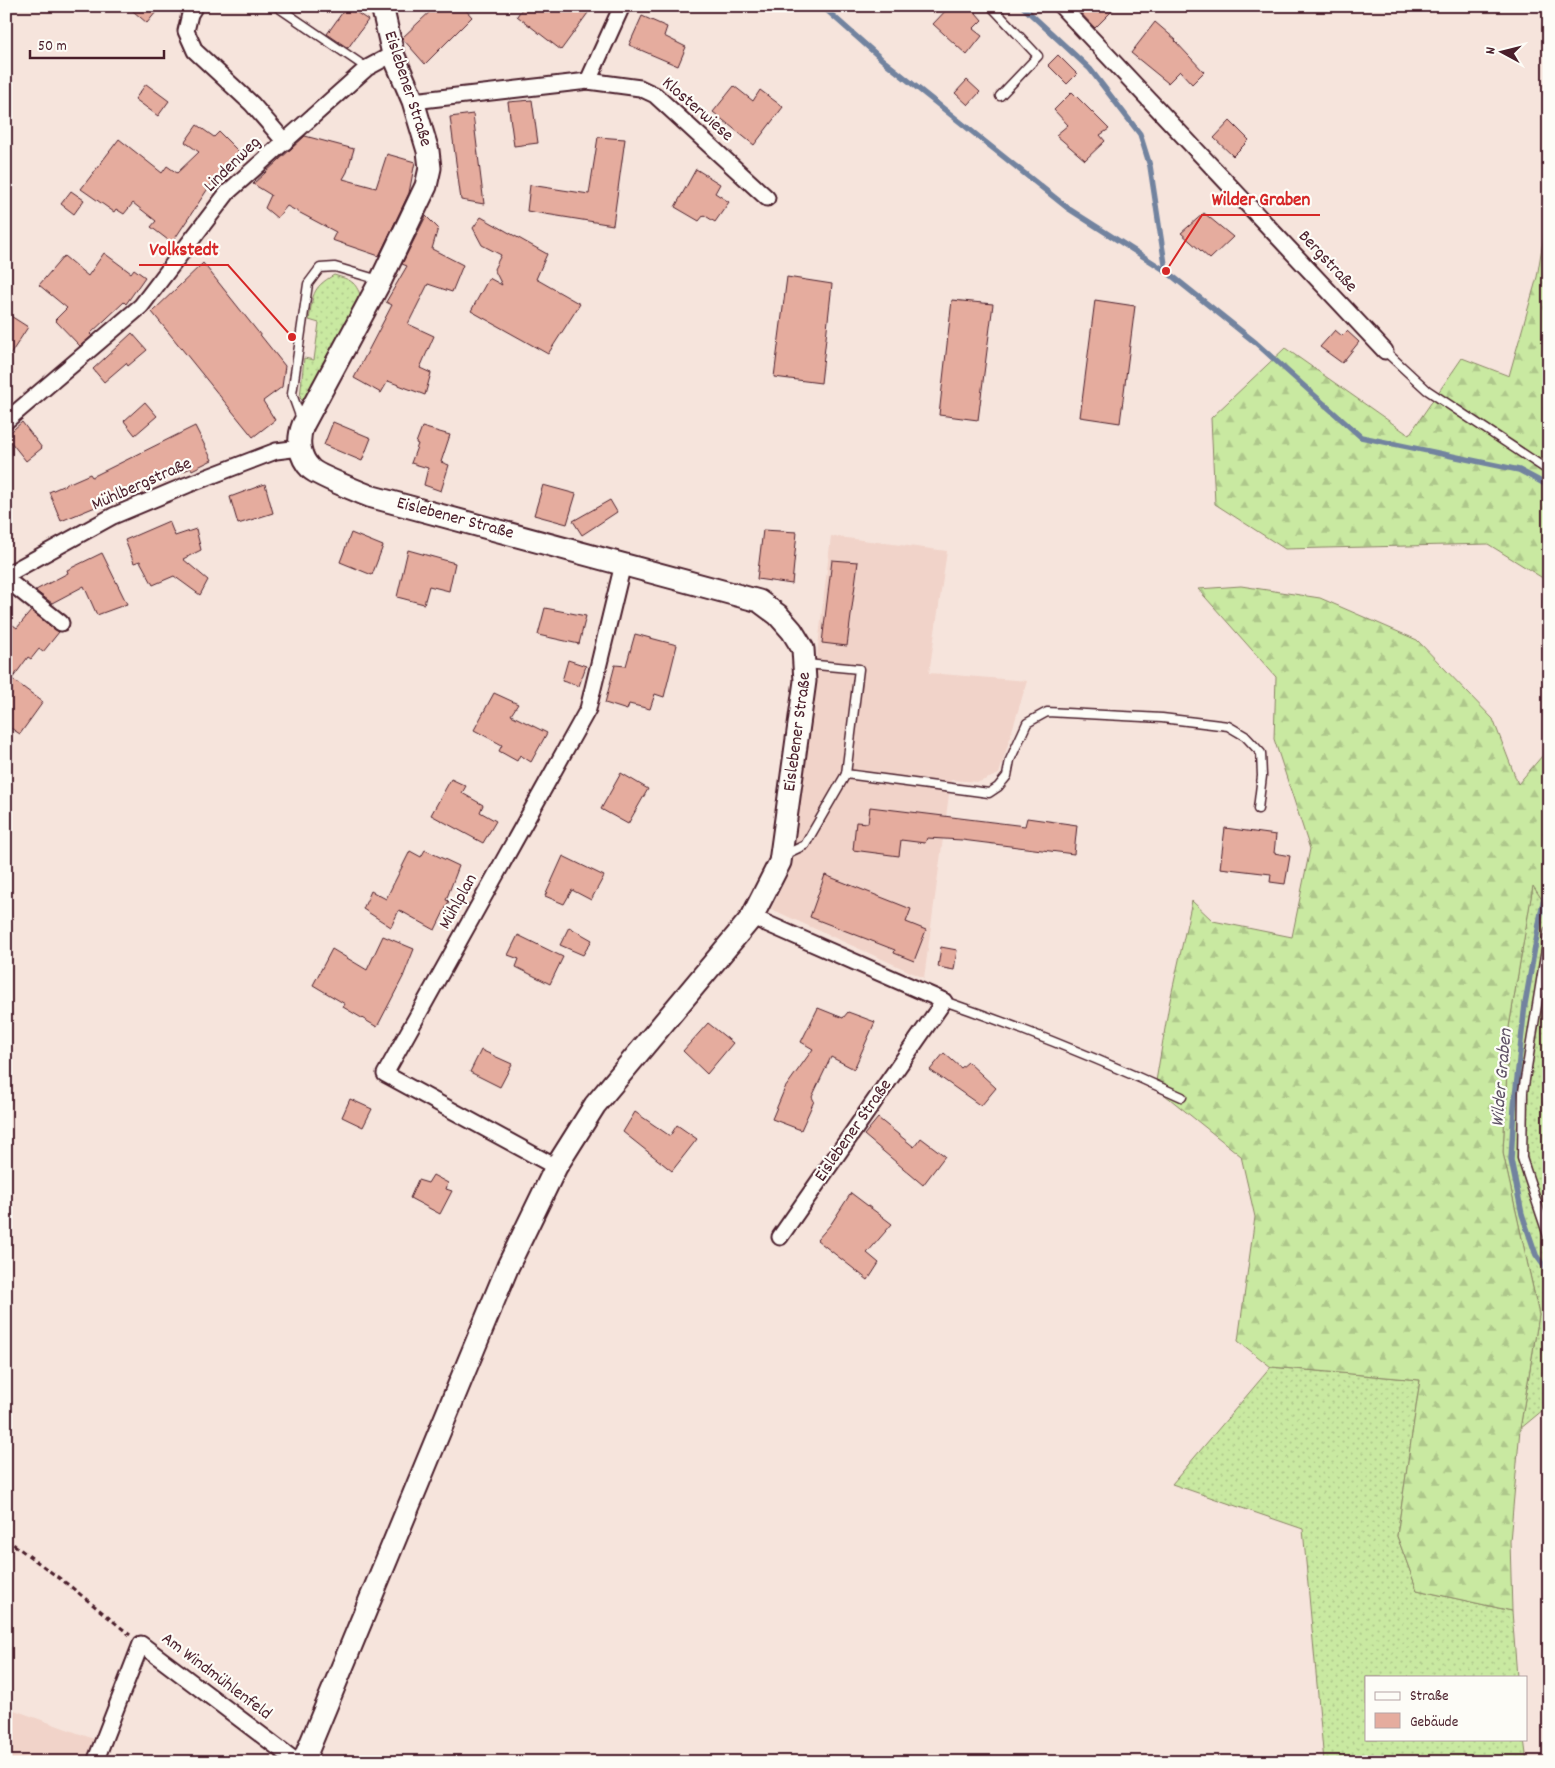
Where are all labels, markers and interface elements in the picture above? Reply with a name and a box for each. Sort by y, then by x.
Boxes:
scale bar [30,28,164,60]
street label: Eislebener Straße [377,28,437,150]
north arrow [1478,28,1528,78]
text: 50 m [38,36,67,58]
text: N [1481,46,1501,55]
street label: Klosterwiese [656,72,738,148]
street label: Lindenweg [199,131,267,199]
callout: Wilder Graben [1202,181,1320,215]
text: Wilder Graben [1212,188,1310,215]
street label: Bergstraße [1292,225,1362,299]
callout: Volkstedt [139,231,228,265]
text: Volkstedt [149,238,219,265]
street label: Mühlbergstraße [88,452,196,518]
street label: Eislebener Straße [394,491,516,547]
street label: Eislebener Straße [777,671,818,793]
street label: Mühlplan [433,870,485,934]
water label: Wilder Graben [1485,1027,1521,1128]
street label: Eislebener Straße [809,1075,899,1187]
street label: Am Windmühlenfeld [156,1627,276,1727]
legend [1365,1676,1528,1740]
text: Straße [1410,1686,1449,1708]
text: Gebäude [1410,1712,1459,1734]

